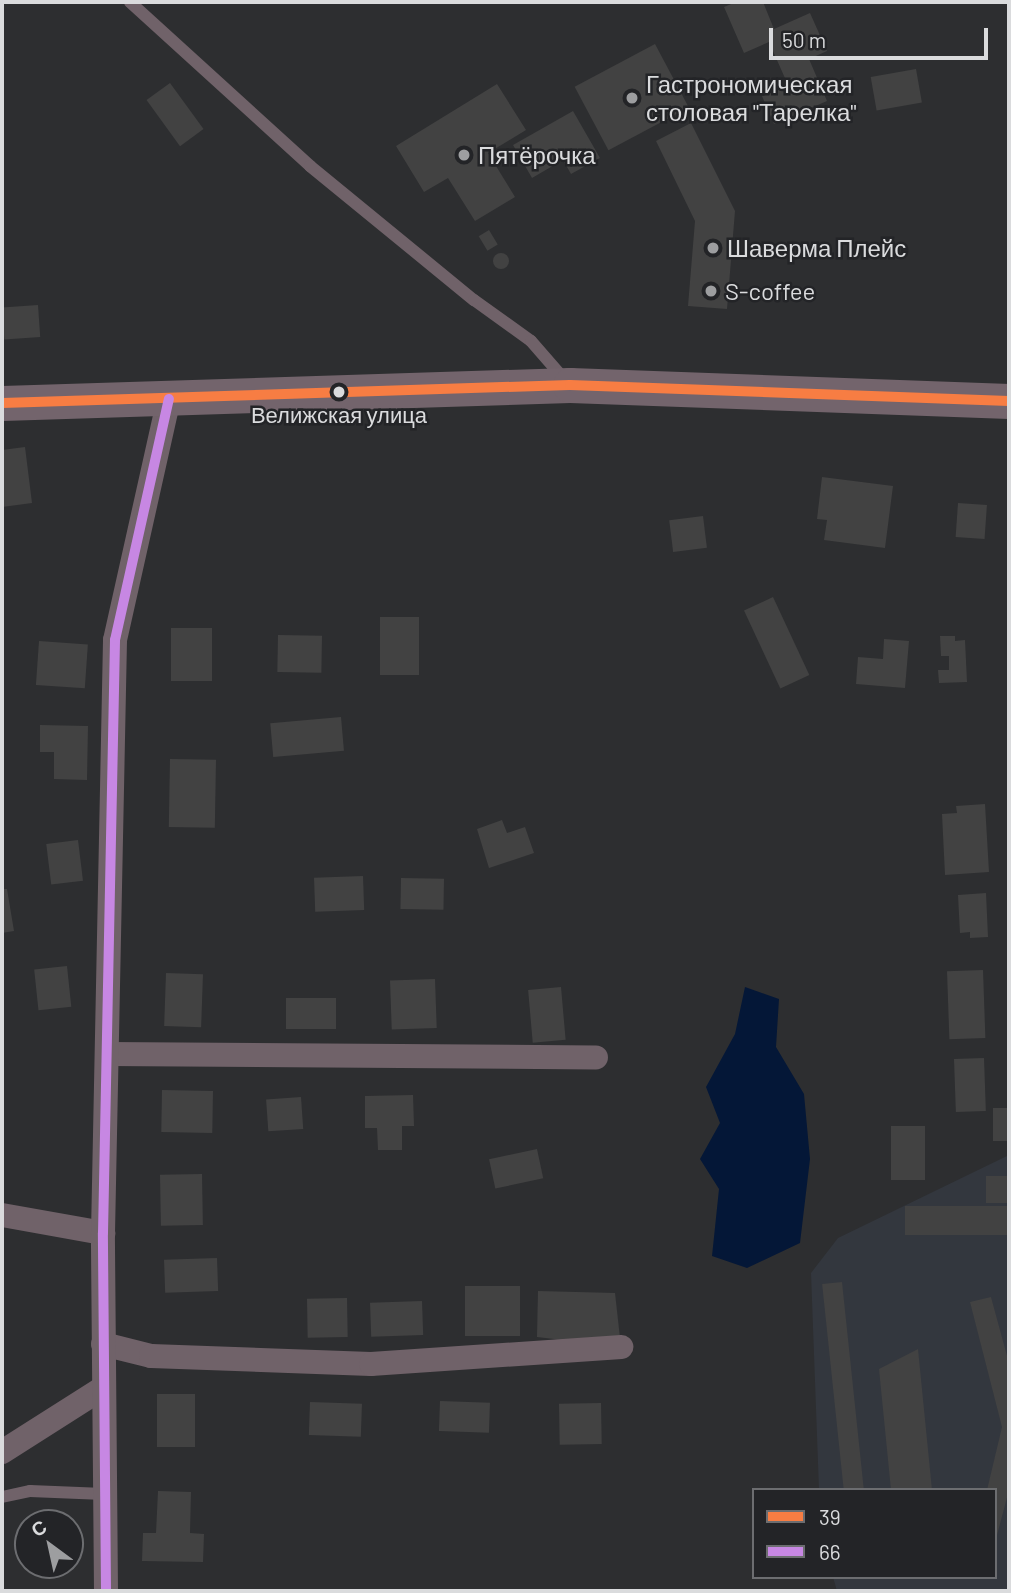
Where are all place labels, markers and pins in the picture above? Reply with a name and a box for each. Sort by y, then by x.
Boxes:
place label: Гастрономическая столовая "Тарелка" [646,70,857,126]
marker: Гастрономическая столовая "Тарелка" [624,90,640,106]
place label: Пятёрочка [478,141,596,169]
marker: Пятёрочка [456,147,472,163]
place label: Шаверма Плейс [727,234,906,262]
marker: Шаверма Плейс [705,240,721,256]
place label: S-coffee [725,277,815,305]
marker: S-coffee [703,283,719,299]
marker: Велижская улица [332,385,346,399]
place label: Велижская улица [251,402,427,428]

